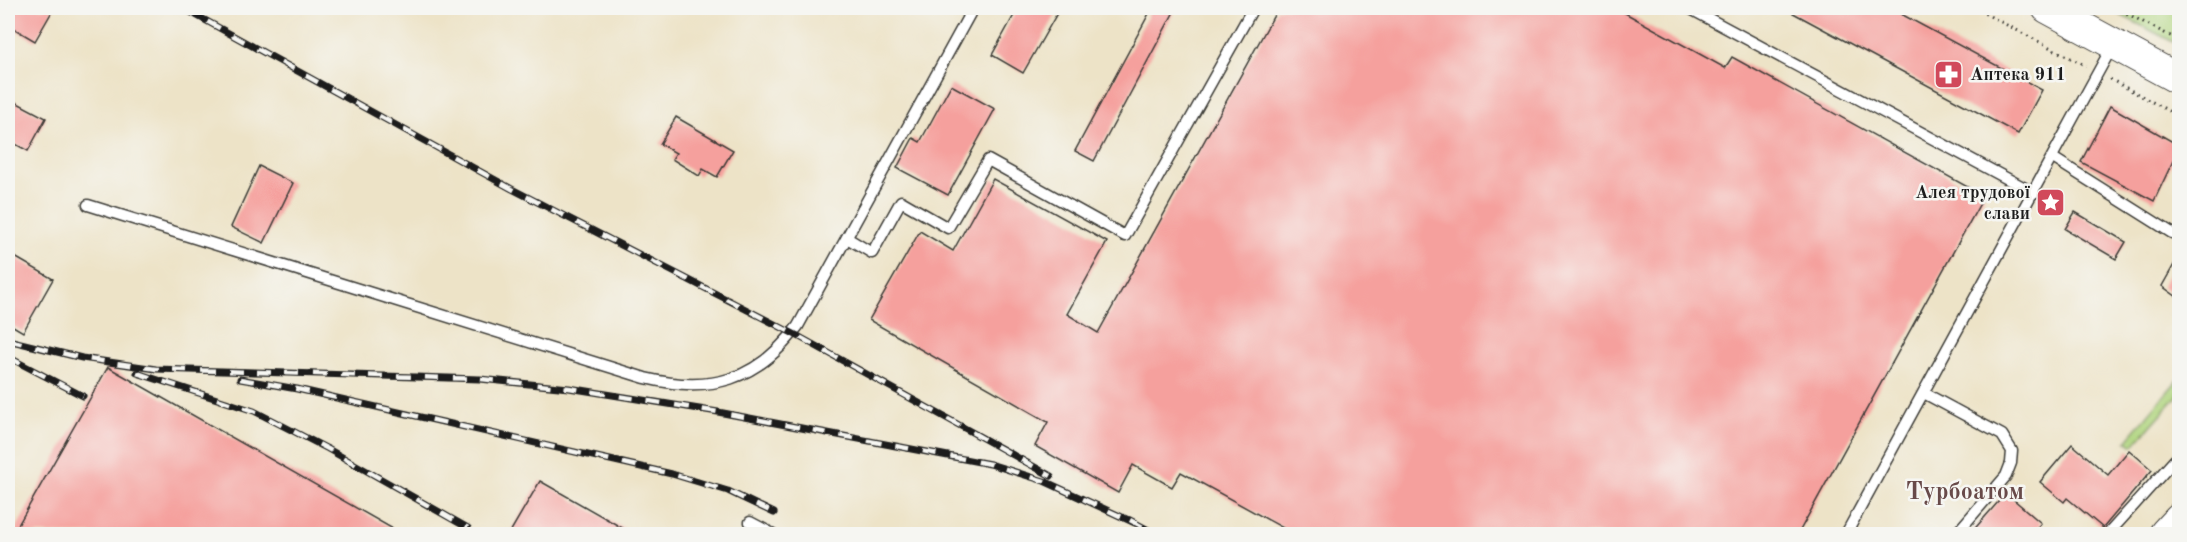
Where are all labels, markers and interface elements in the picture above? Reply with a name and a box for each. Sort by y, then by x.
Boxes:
pharmacy icon: Аптека 911 [1933,58,1965,90]
place label: Аптека 911 [1970,66,2066,84]
place label: Алея трудової слави [1915,184,2031,223]
place icon: Алея трудової слави [2035,186,2067,218]
district label: Турбоатом [1906,481,2024,505]

